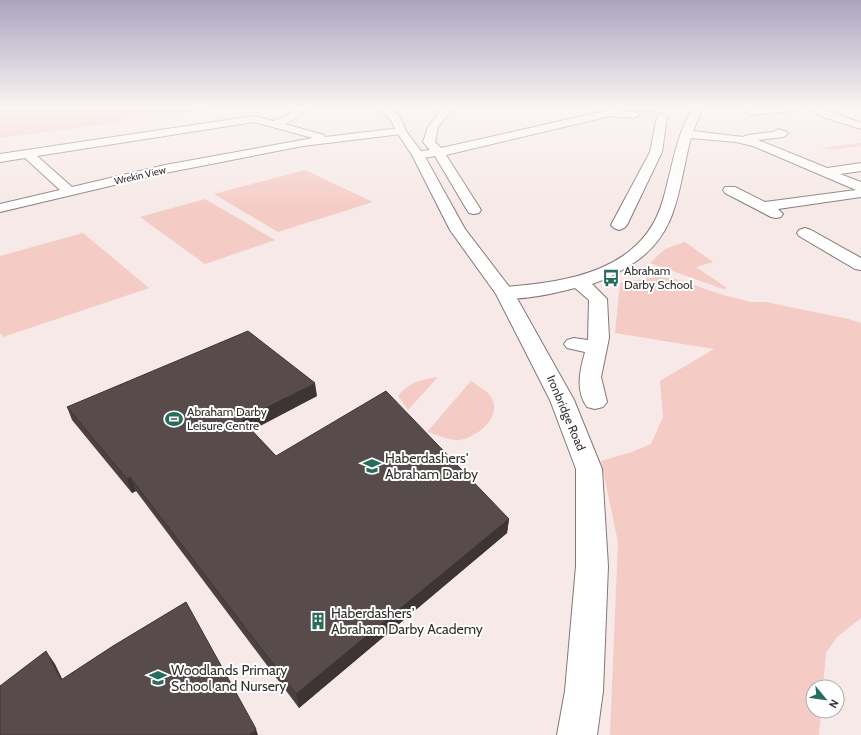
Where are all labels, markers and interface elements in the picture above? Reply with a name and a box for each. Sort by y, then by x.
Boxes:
street label: Wrekin View [113,163,168,188]
place label: Abraham Darby School [624,263,693,292]
bus stop icon: Abraham Darby School [601,268,621,288]
street label: Ironbridge Road [544,373,589,453]
place label: Abraham Darby Leisure Centre [187,404,267,433]
sports icon: Abraham Darby Leisure Centre [164,409,184,429]
place label: Haberdashers' Abraham Darby [385,449,478,483]
school or university icon: Haberdashers' Abraham Darby [362,456,382,476]
place label: Haberdashers' Abraham Darby Academy [331,604,483,638]
building icon: Haberdashers' Abraham Darby Academy [308,611,328,631]
place label: Woodlands Primary School and Nursery [171,661,287,695]
school or university icon: Woodlands Primary School and Nursery [148,668,168,688]
north arrow [805,679,845,719]
text: N [826,697,842,711]

